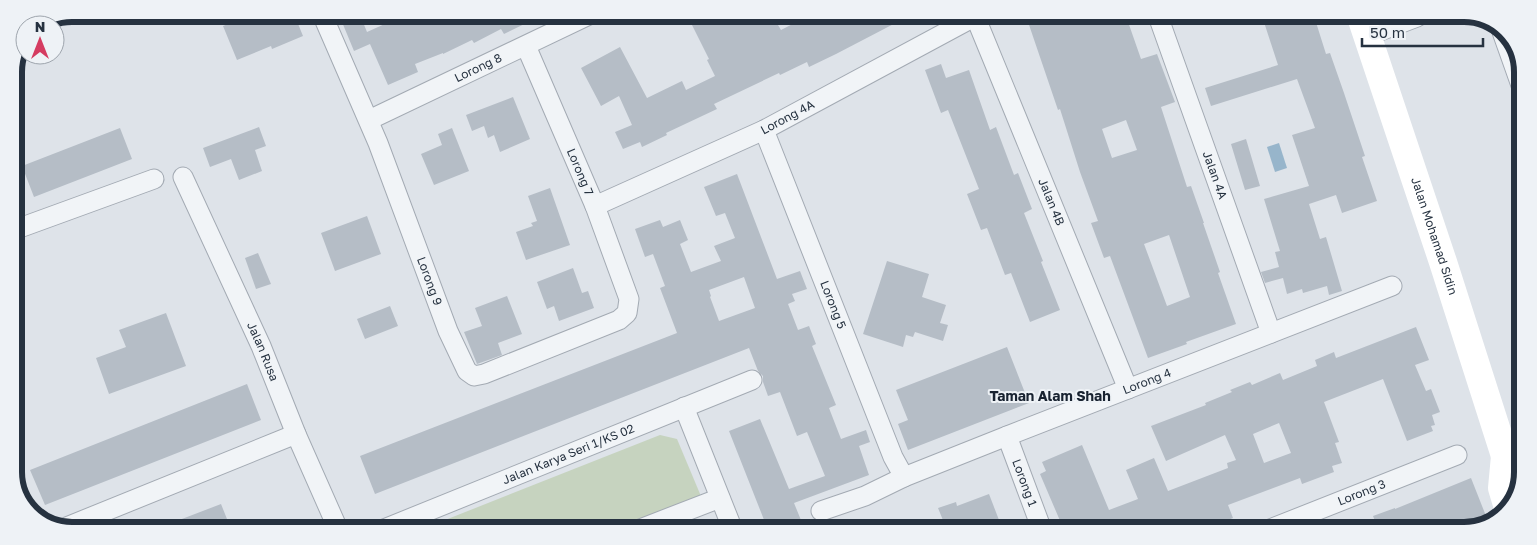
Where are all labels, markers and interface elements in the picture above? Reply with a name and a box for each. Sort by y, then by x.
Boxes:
north arrow [15,15,65,65]
scale bar [1362,15,1483,47]
text: N [35,18,45,35]
text: 50 m [1370,23,1405,41]
street label: Lorong 8 [452,50,504,85]
street label: Lorong 4A [758,96,817,137]
street label: Lorong 7 [564,146,597,198]
street label: Jalan 4A [1200,149,1231,201]
street label: Jalan Mohamad Sidin [1408,175,1461,297]
street label: Jalan 4B [1035,176,1068,228]
street label: Lorong 9 [414,255,446,307]
street label: Lorong 5 [817,278,850,331]
street label: Jalan Rusa [244,319,282,383]
street label: Lorong 4 [1120,365,1173,397]
district label: Taman Alam Shah [989,387,1111,404]
street label: Jalan Karya Seri 1/KS 02 [500,420,636,487]
street label: Lorong 1 [1009,457,1041,509]
street label: Lorong 3 [1335,476,1388,509]

